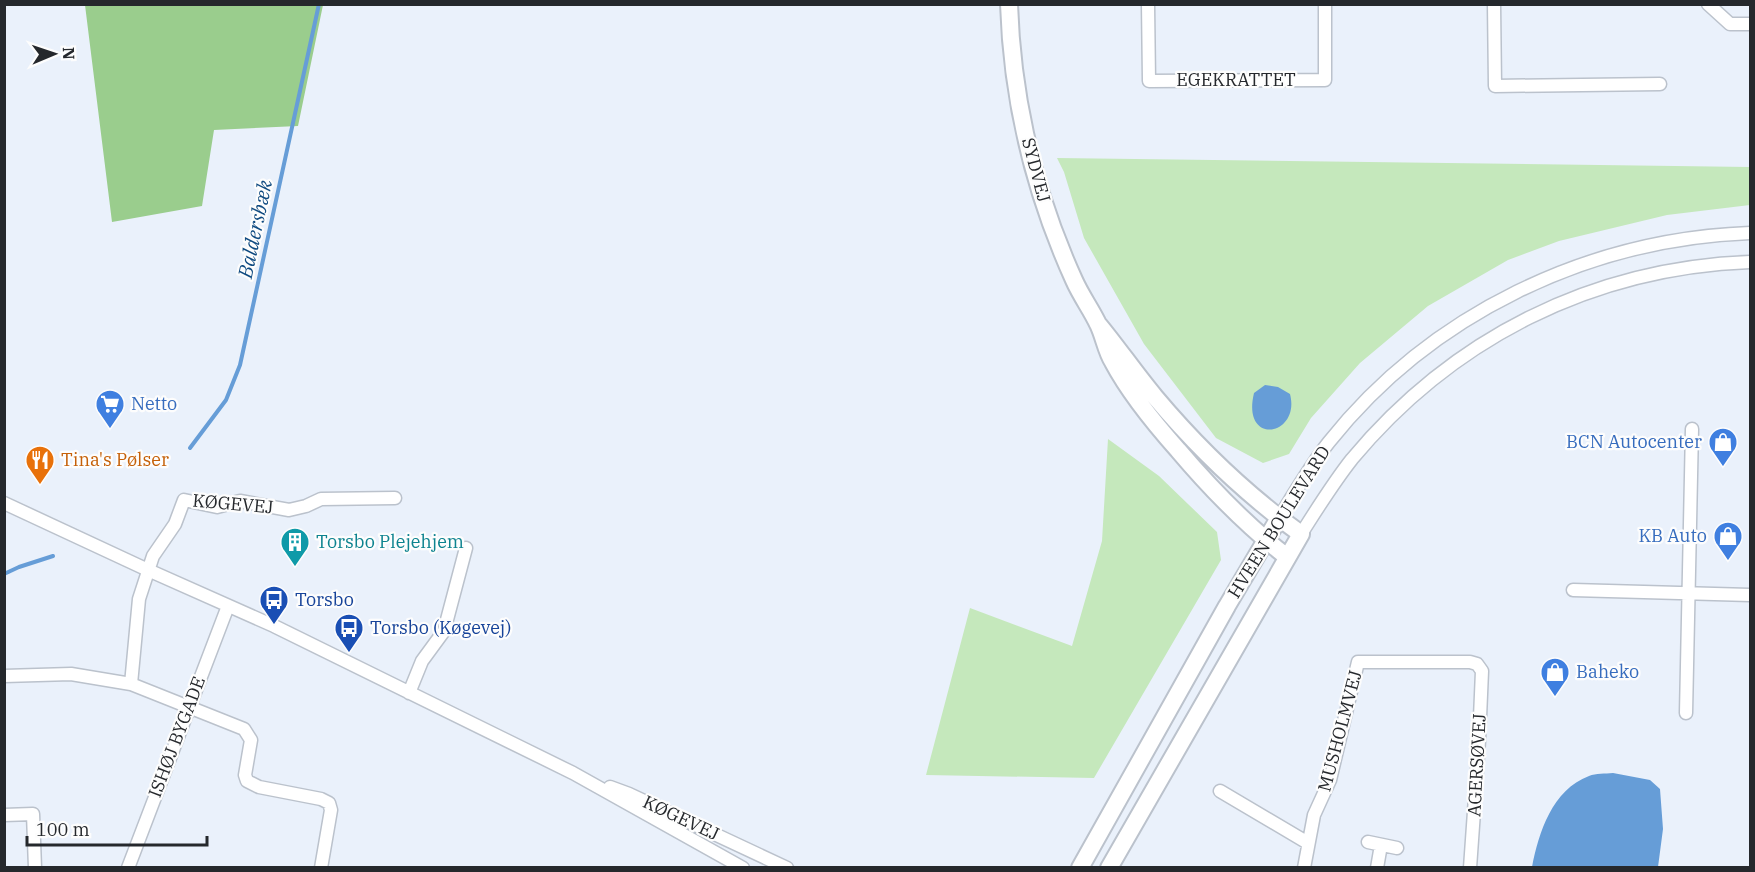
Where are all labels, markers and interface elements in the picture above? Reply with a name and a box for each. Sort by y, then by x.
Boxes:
north arrow [24,24,84,84]
text: N [59,47,79,60]
street label: EGEKRATTET [1176,68,1296,91]
street label: SYDVEJ [1017,135,1056,205]
water label: Baldersbæk [231,177,278,281]
supermarket icon: Netto [94,388,126,430]
place label: Netto [131,392,177,415]
shop icon: BCN Autocenter [1707,426,1739,468]
place label: BCN Autocenter [1566,430,1702,453]
street label: HVEEN BOULEVARD [1222,441,1335,602]
restaurant icon: Tina's Pølser [24,444,56,486]
place label: Tina's Pølser [61,448,169,471]
street label: KØGEVEJ [191,488,275,519]
shop icon: KB Auto [1712,520,1744,562]
place label: KB Auto [1638,524,1707,547]
building icon: Torsbo Plejehjem [279,526,311,568]
place label: Torsbo Plejehjem [316,530,464,553]
bus stop icon: Torsbo [258,584,290,626]
place label: Torsbo [295,588,354,611]
bus stop icon: Torsbo (Køgevej) [333,612,365,654]
place label: Torsbo (Køgevej) [370,616,511,639]
shop icon: Baheko [1539,656,1571,698]
place label: Baheko [1576,660,1639,683]
street label: MUSHOLMVEJ [1312,668,1367,794]
street label: ISHØJ BYGADE [143,673,210,801]
street label: AGERSØVEJ [1462,713,1491,817]
street label: KØGEVEJ [639,790,723,845]
scale bar [27,809,207,847]
text: 100 m [36,818,90,841]

